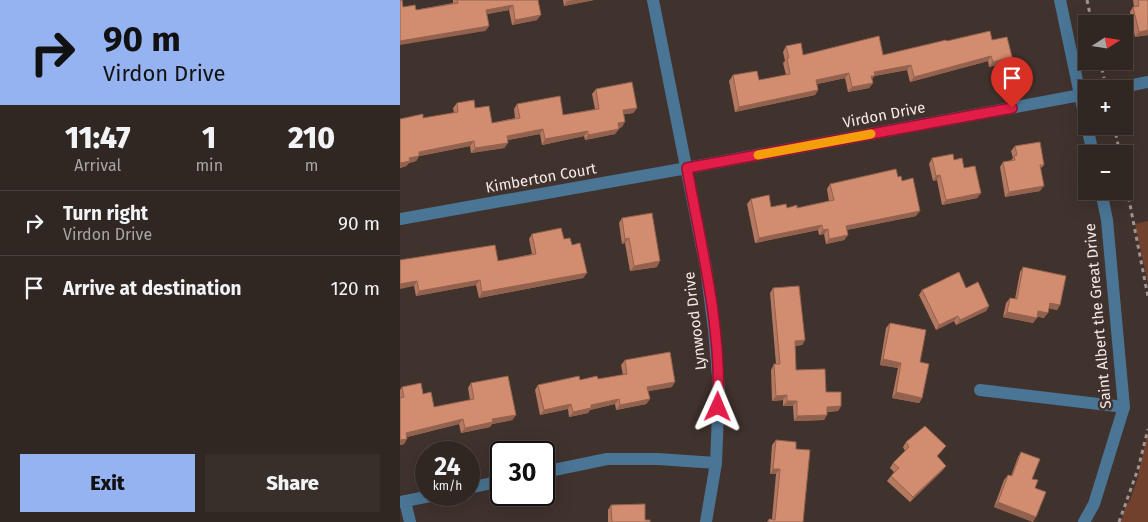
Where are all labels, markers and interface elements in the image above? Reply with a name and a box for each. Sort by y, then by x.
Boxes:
north arrow [1078,15,1132,70]
map controls [1078,15,1133,200]
text: 90 m [103,18,181,60]
icon: right [20,20,85,85]
pin [991,57,1033,108]
text: Virdon Drive [103,60,226,87]
icon: arrive [998,64,1026,92]
button: + [1078,80,1133,135]
street label: Virdon Drive [841,98,927,132]
text: 11:47 [65,120,130,156]
text: 1 [202,120,216,156]
text: 210 [288,120,335,156]
button: − [1078,145,1133,200]
text: Arrival [74,156,121,175]
text: min [195,156,223,175]
text: m [305,156,318,175]
street label: Kimberton Court [484,159,598,197]
text: Turn right [63,202,148,225]
icon: right [20,209,48,237]
text: 90 m [338,212,380,235]
street label: Saint Albert the Great Drive [1081,223,1115,409]
text: Virdon Drive [63,225,152,244]
street label: Lynwood Drive [680,271,710,371]
icon: arrive [20,274,48,302]
text: Arrive at destination [63,277,242,300]
text: 120 m [330,277,380,300]
position arrow [691,380,743,432]
speed limit sign: 30 [490,441,555,506]
text: 24 [434,452,461,482]
button: Exit [20,454,195,512]
button: Share [205,454,380,512]
text: km/h [433,479,462,493]

